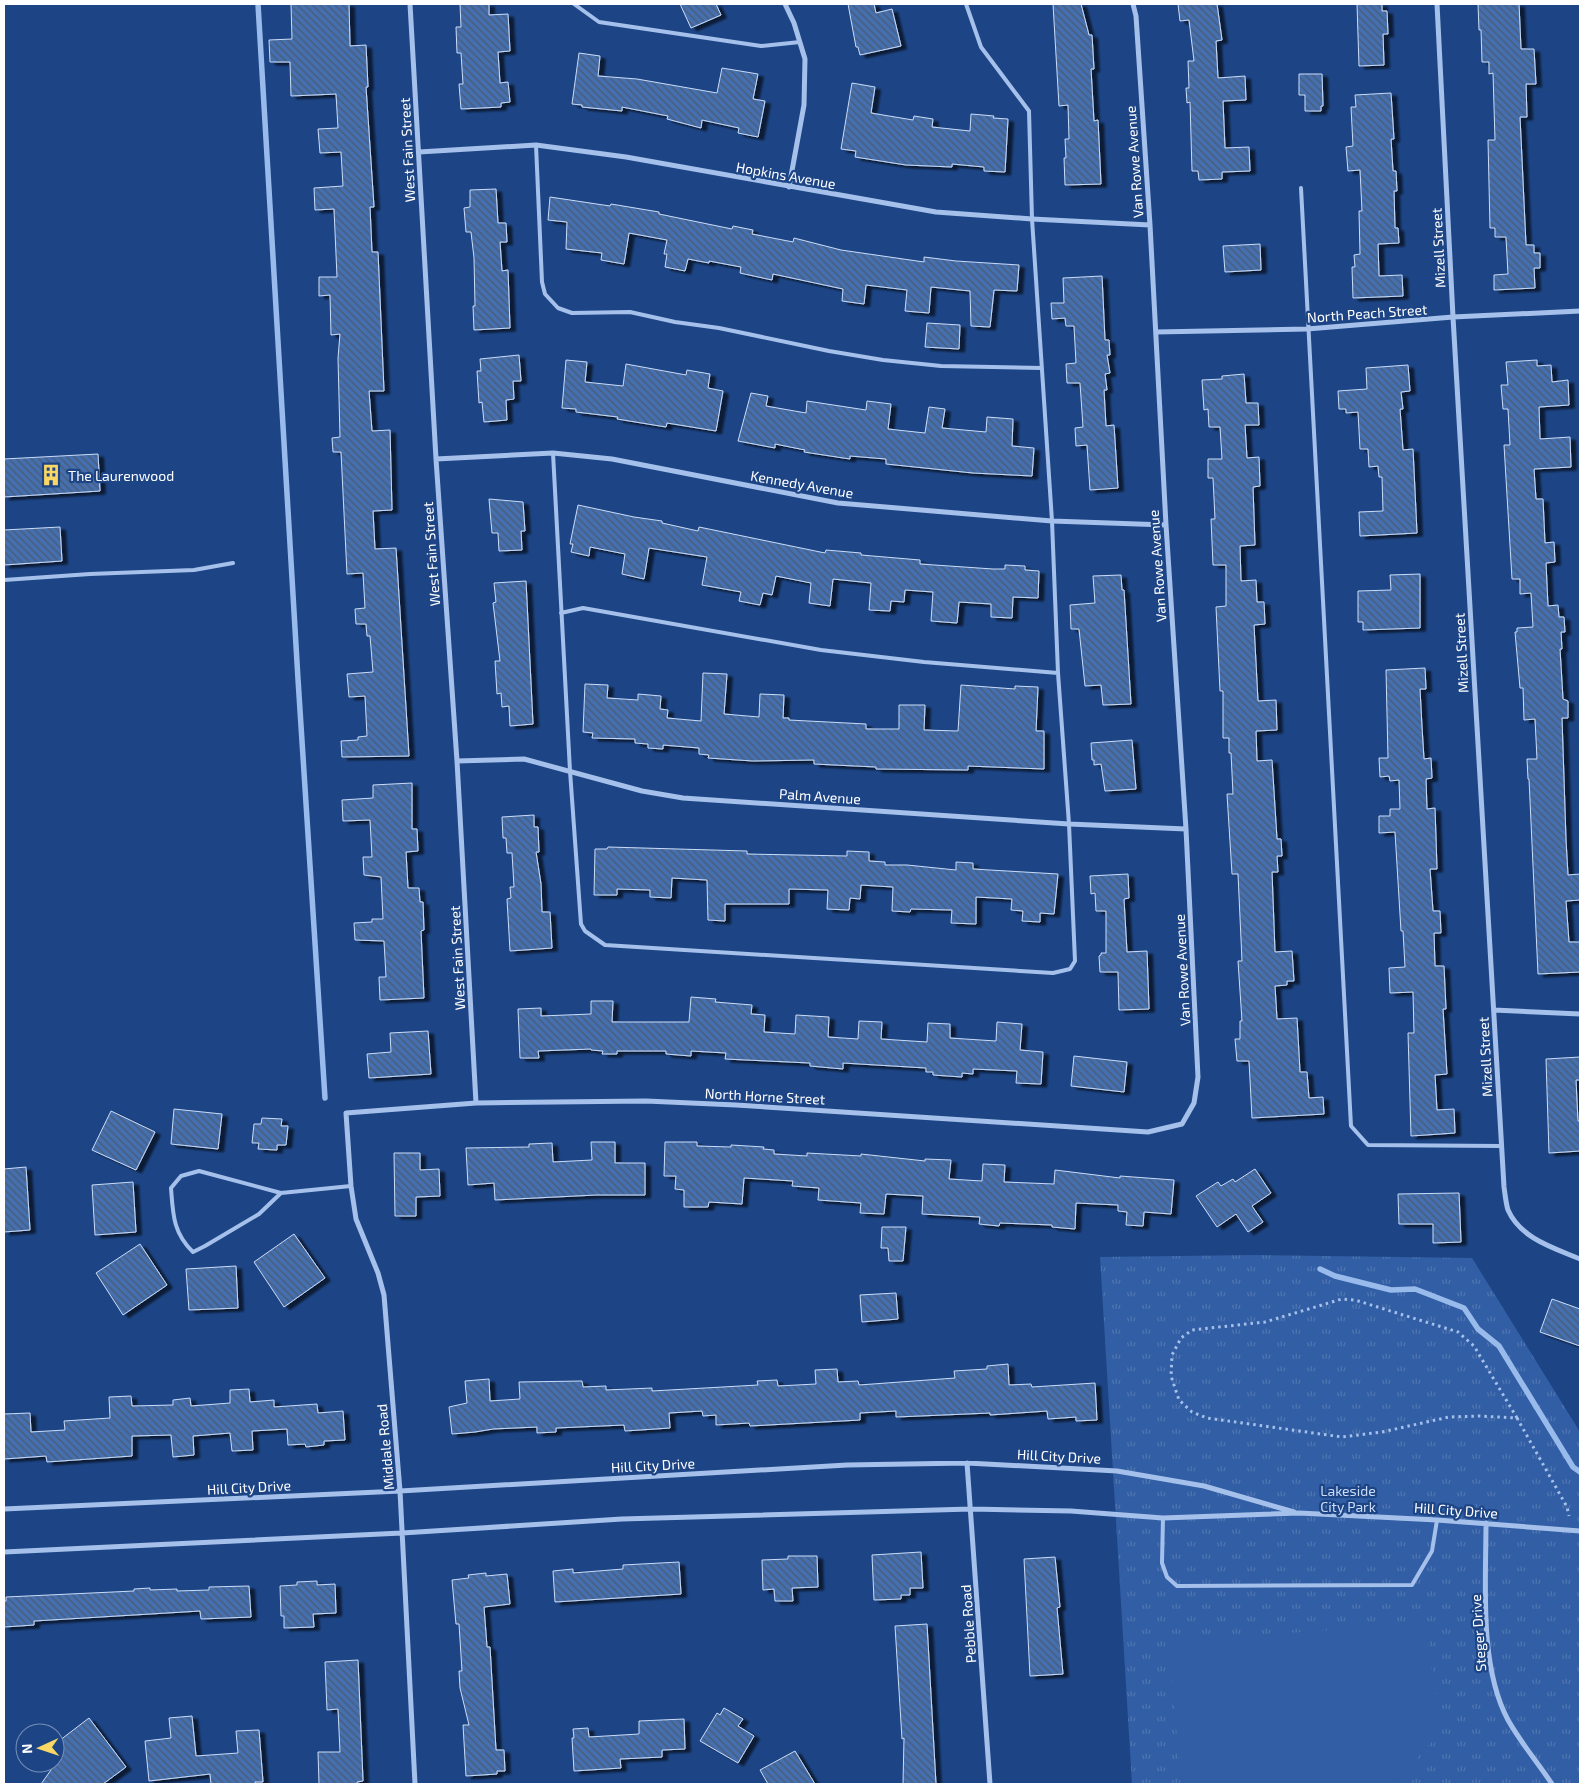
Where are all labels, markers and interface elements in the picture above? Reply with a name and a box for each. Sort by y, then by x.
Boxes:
street label: West Fain Street [396,97,418,203]
street label: Van Rowe Avenue [1122,105,1146,219]
street label: Hopkins Avenue [735,158,837,192]
street label: Mizell Street [1427,207,1449,289]
street label: North Peach Street [1306,300,1428,326]
building icon: The Laurenwood [38,462,64,488]
place label: The Laurenwood [68,467,174,484]
street label: Kennedy Avenue [749,467,855,501]
street label: West Fain Street [419,501,443,607]
street label: Van Rowe Avenue [1145,509,1169,623]
street label: Mizell Street [1450,612,1472,694]
street label: Palm Avenue [778,785,862,807]
street label: West Fain Street [446,905,468,1011]
street label: Van Rowe Avenue [1171,913,1193,1027]
street label: Mizell Street [1474,1016,1496,1098]
street label: North Horne Street [704,1084,826,1108]
street label: Middale Road [373,1403,397,1491]
street label: Hill City Drive [1017,1445,1101,1467]
street label: Hill City Drive [611,1454,695,1476]
street label: Hill City Drive [207,1476,291,1498]
park label: Lakeside City Park [1320,1482,1376,1515]
street label: Hill City Drive [1413,1499,1499,1521]
street label: Pebble Road [957,1584,979,1664]
street label: Steger Drive [1467,1594,1489,1672]
north arrow [15,1723,65,1773]
text: N [18,1743,35,1754]

